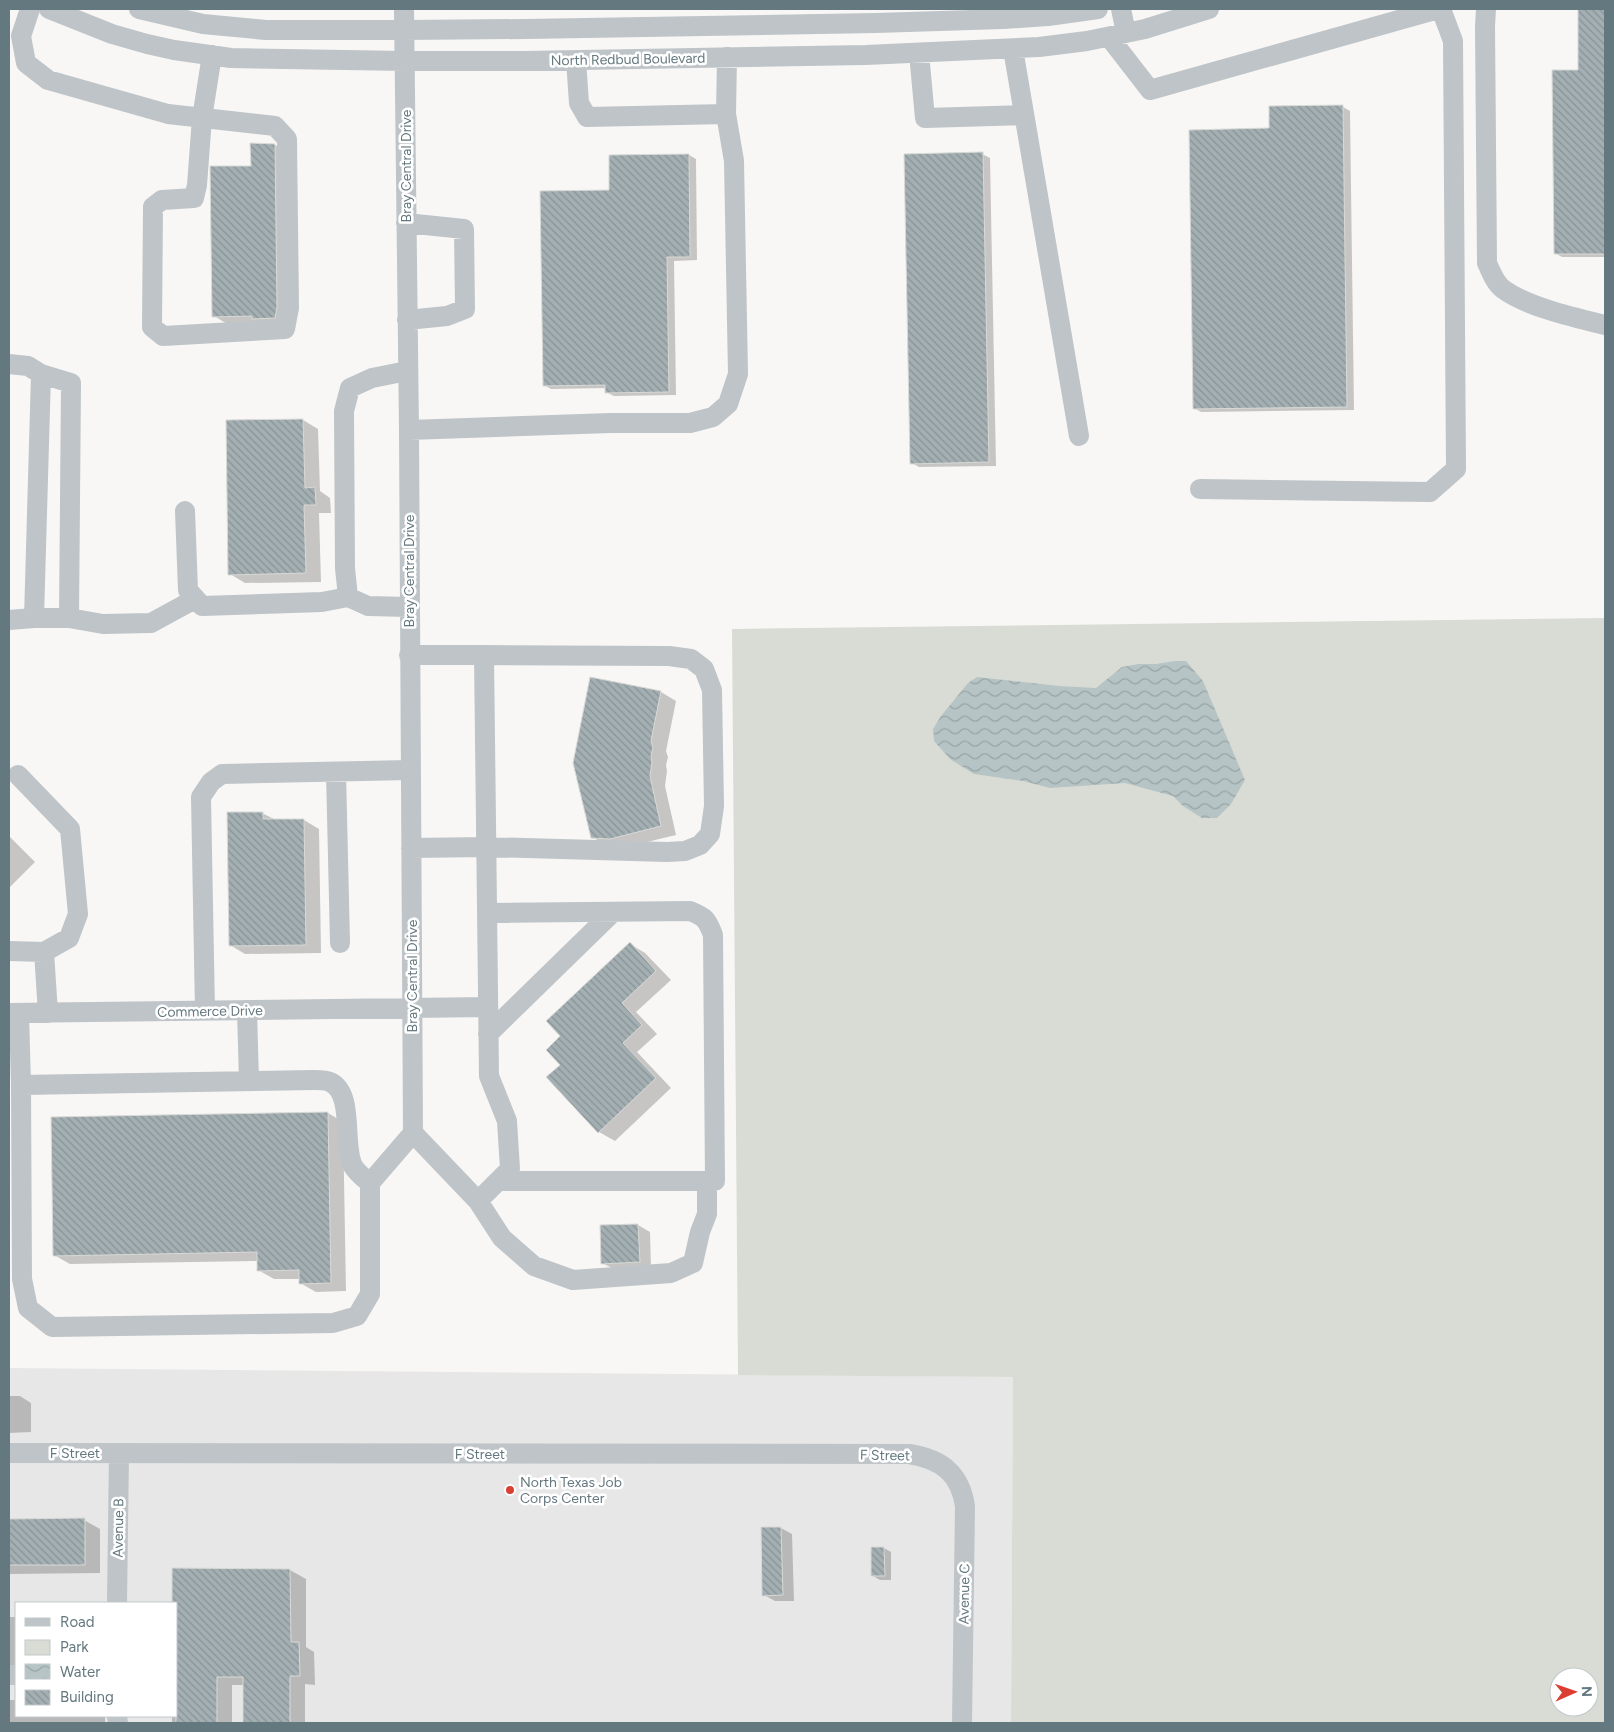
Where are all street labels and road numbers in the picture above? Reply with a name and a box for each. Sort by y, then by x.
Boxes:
street label: North Redbud Boulevard [550,50,706,69]
street label: Bray Central Drive [398,109,415,222]
street label: Bray Central Drive [401,514,418,627]
street label: Bray Central Drive [404,919,421,1032]
street label: Commerce Drive [157,1002,263,1021]
street label: F Street [50,1445,100,1462]
street label: F Street [455,1446,505,1463]
street label: F Street [860,1447,910,1464]
street label: Avenue B [109,1498,128,1558]
street label: Avenue C [955,1563,974,1625]

